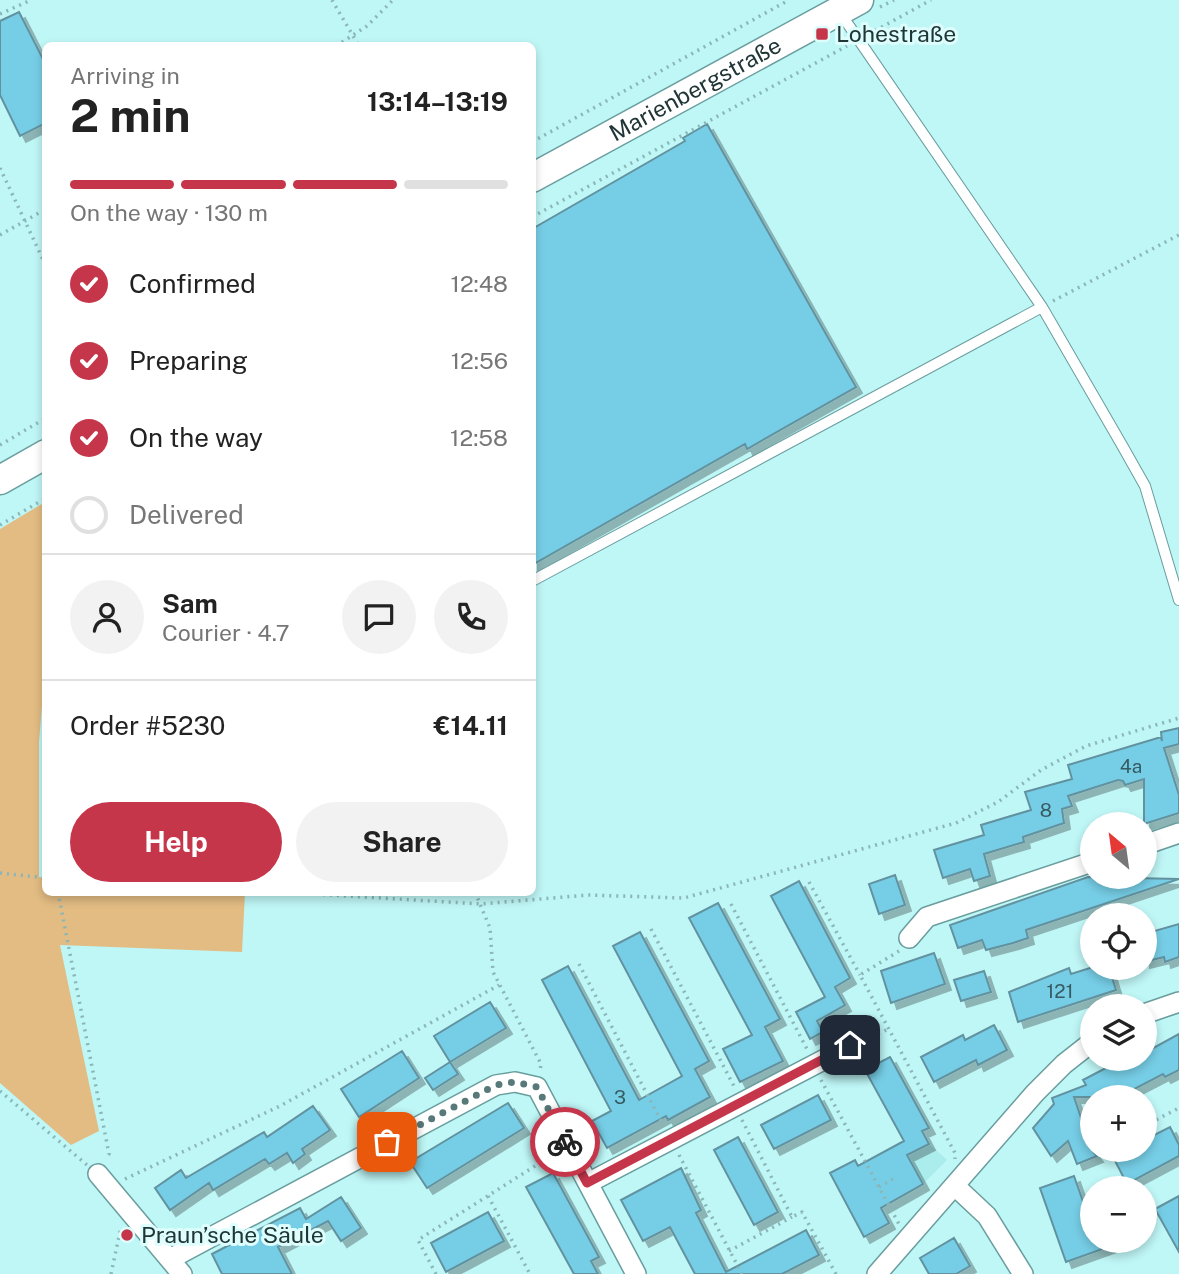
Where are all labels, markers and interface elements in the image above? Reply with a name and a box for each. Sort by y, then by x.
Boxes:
place label: Lohestraße [836,20,956,47]
marker: Lohestraße [814,26,830,42]
street label: Marienbergstraße [605,31,786,146]
text: Arriving in [70,62,180,89]
text: 13:14–13:19 [367,86,508,117]
text: 2 min [70,88,190,142]
text: On the way · 130 m [70,199,268,226]
icon: check [70,265,108,303]
text: Confirmed [129,268,256,299]
text: 12:48 [451,270,508,297]
icon: check [70,342,108,380]
text: Preparing [129,345,248,376]
text: 12:56 [451,347,508,374]
icon: check [70,419,108,457]
text: On the way [129,422,263,453]
text: 12:58 [450,424,508,451]
text: Delivered [129,499,244,530]
button: person [70,580,144,654]
button: chat [342,580,416,654]
button: phone [434,580,508,654]
text: Sam [162,588,218,619]
text: Courier · 4.7 [162,619,290,646]
text: Order #5230 [70,710,226,741]
text: €14.11 [434,710,508,741]
house number: 4a [1120,755,1142,777]
house number: 8 [1040,799,1052,821]
button: Help [70,802,282,882]
button: Share [296,802,508,882]
north arrow [1080,812,1157,889]
map controls [1080,812,1157,1253]
button: locate [1080,903,1157,980]
house number: 121 [1047,980,1073,1002]
button: layers [1080,994,1157,1071]
pin [820,1015,880,1075]
icon: home [831,1026,869,1064]
button: + [1080,1085,1157,1162]
house number: 3 [614,1086,626,1108]
courier [530,1107,600,1177]
pin [357,1112,417,1172]
icon: bag [368,1123,406,1161]
icon: bike [546,1123,584,1161]
button: − [1080,1176,1157,1253]
place label: Praun’sche Säule [141,1221,324,1248]
marker: Praun’sche Säule [119,1227,135,1243]

